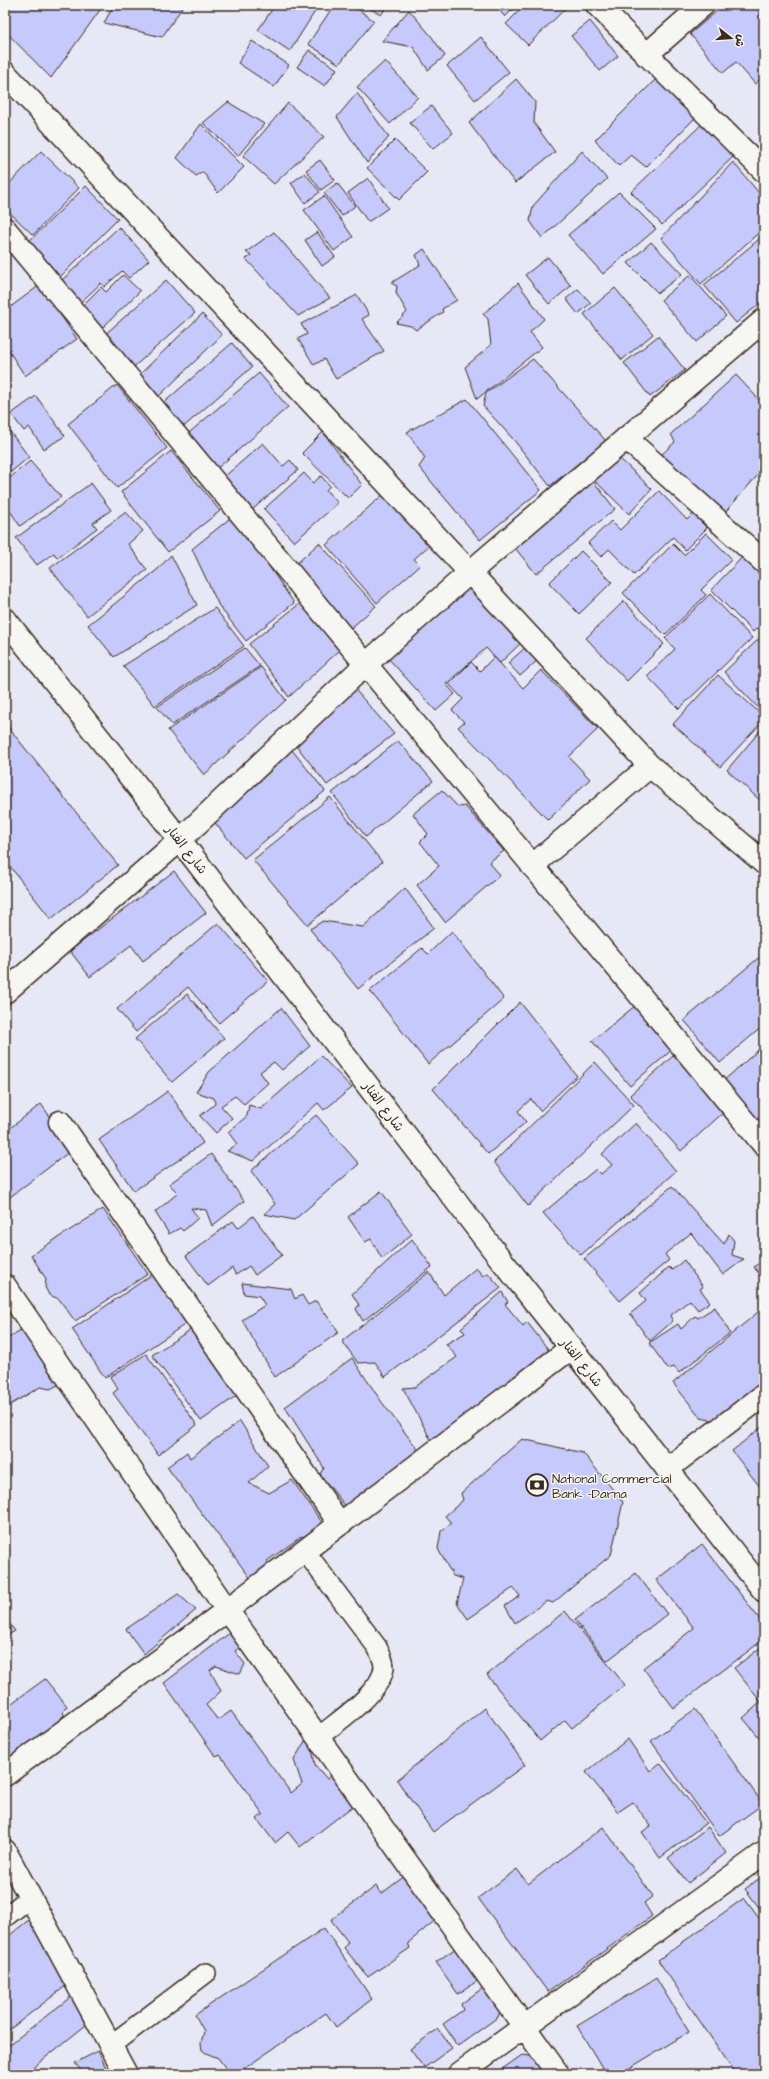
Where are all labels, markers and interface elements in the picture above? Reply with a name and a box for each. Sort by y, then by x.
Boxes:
north arrow [711,18,751,58]
text: ش [731,33,749,49]
street label: شارع الفنار [161,820,211,878]
street label: شارع الفنار [358,1077,408,1135]
street label: شارع الفنار [555,1334,607,1391]
place label: National Commercial Bank -Darna [552,1470,671,1503]
bank icon: National Commercial Bank -Darna [524,1472,550,1498]

